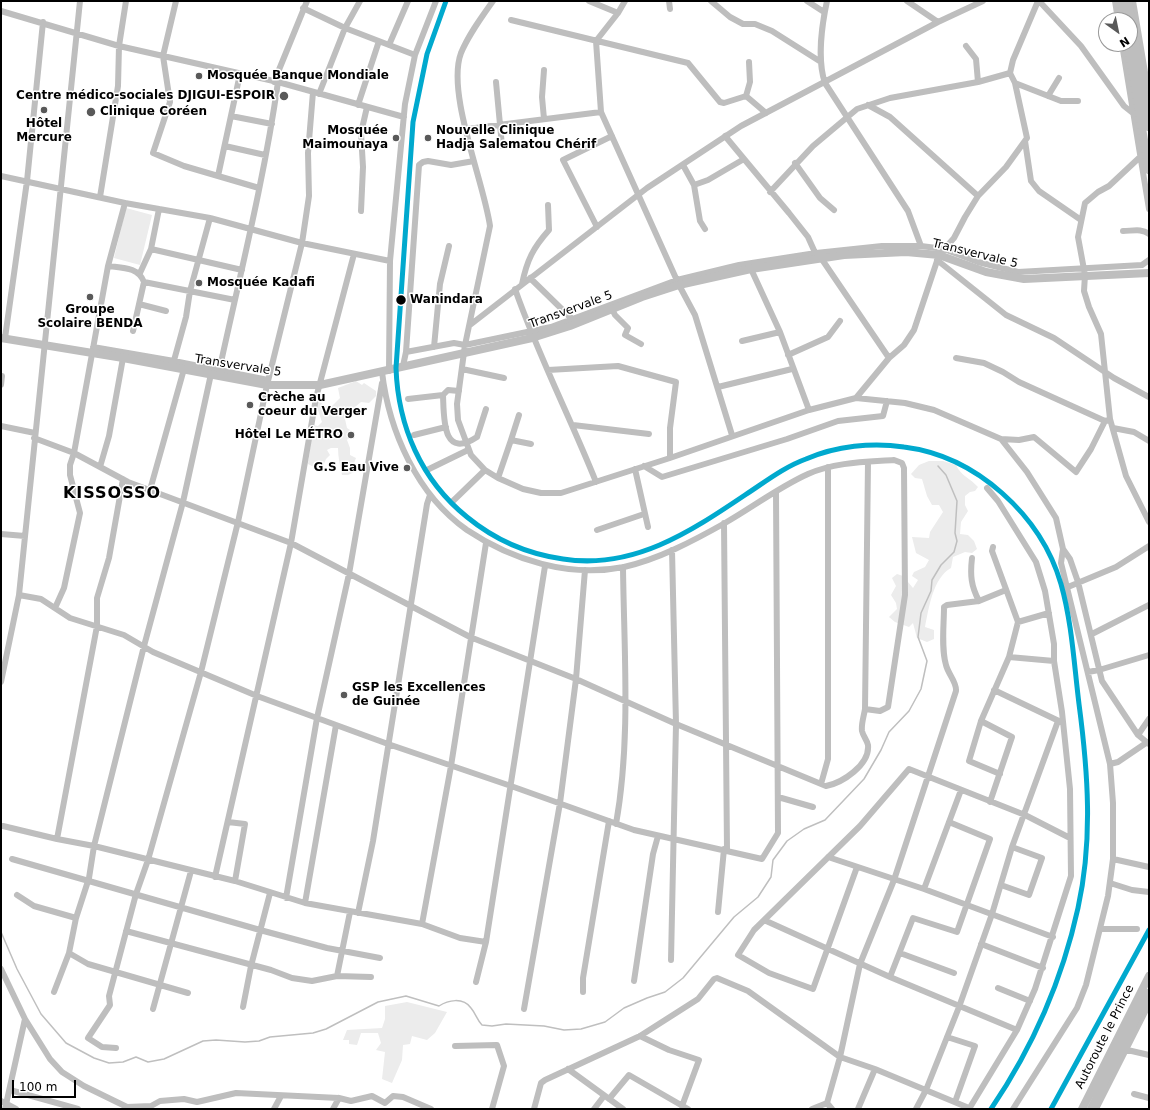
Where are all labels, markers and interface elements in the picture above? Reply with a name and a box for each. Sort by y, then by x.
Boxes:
north arrow [1098,12,1138,52]
text: N [1117,34,1132,50]
place label: Mosquée Banque Mondiale [207,69,389,83]
marker: Mosquée Banque Mondiale [194,71,204,81]
place label: Centre médico-sociales DJIGUI-ESPOIR [16,89,275,103]
marker: Centre médico-sociales DJIGUI-ESPOIR [278,90,290,102]
marker: Hôtel Mercure [39,105,49,115]
place label: Clinique Coréen [100,105,207,119]
marker: Clinique Coréen [85,106,97,118]
place label: Hôtel Mercure [16,117,72,145]
place label: Mosquée Maimounaya [302,124,388,152]
place label: Nouvelle Clinique Hadja Salematou Chérif [436,124,596,152]
marker: Mosquée Maimounaya [391,133,401,143]
marker: Nouvelle Clinique Hadja Salematou Chérif [423,133,433,143]
street label: Transvervale 5 [931,236,1019,272]
place label: Mosquée Kadafi [207,276,315,290]
marker: Mosquée Kadafi [194,278,204,288]
street label: Transvervale 5 [527,288,615,332]
marker: Groupe Scolaire BENDA [85,292,95,302]
marker: Wanindara [394,293,408,307]
place label: Wanindara [410,293,483,307]
place label: Groupe Scolaire BENDA [37,303,143,331]
street label: Transvervale 5 [194,352,282,380]
place label: Crèche au coeur du Verger [258,391,367,419]
marker: Crèche au coeur du Verger [245,400,255,410]
place label: Hôtel Le MÉTRO [235,428,343,442]
marker: Hôtel Le MÉTRO [346,430,356,440]
place label: G.S Eau Vive [314,461,399,475]
marker: G.S Eau Vive [402,463,412,473]
district label: KISSOSSO [63,484,161,504]
place label: GSP les Excellences de Guinée [352,681,486,709]
marker: GSP les Excellences de Guinée [339,690,349,700]
street label: Autoroute le Prince [1073,983,1137,1091]
scale bar [14,1072,78,1098]
text: 100 m [19,1080,57,1094]

